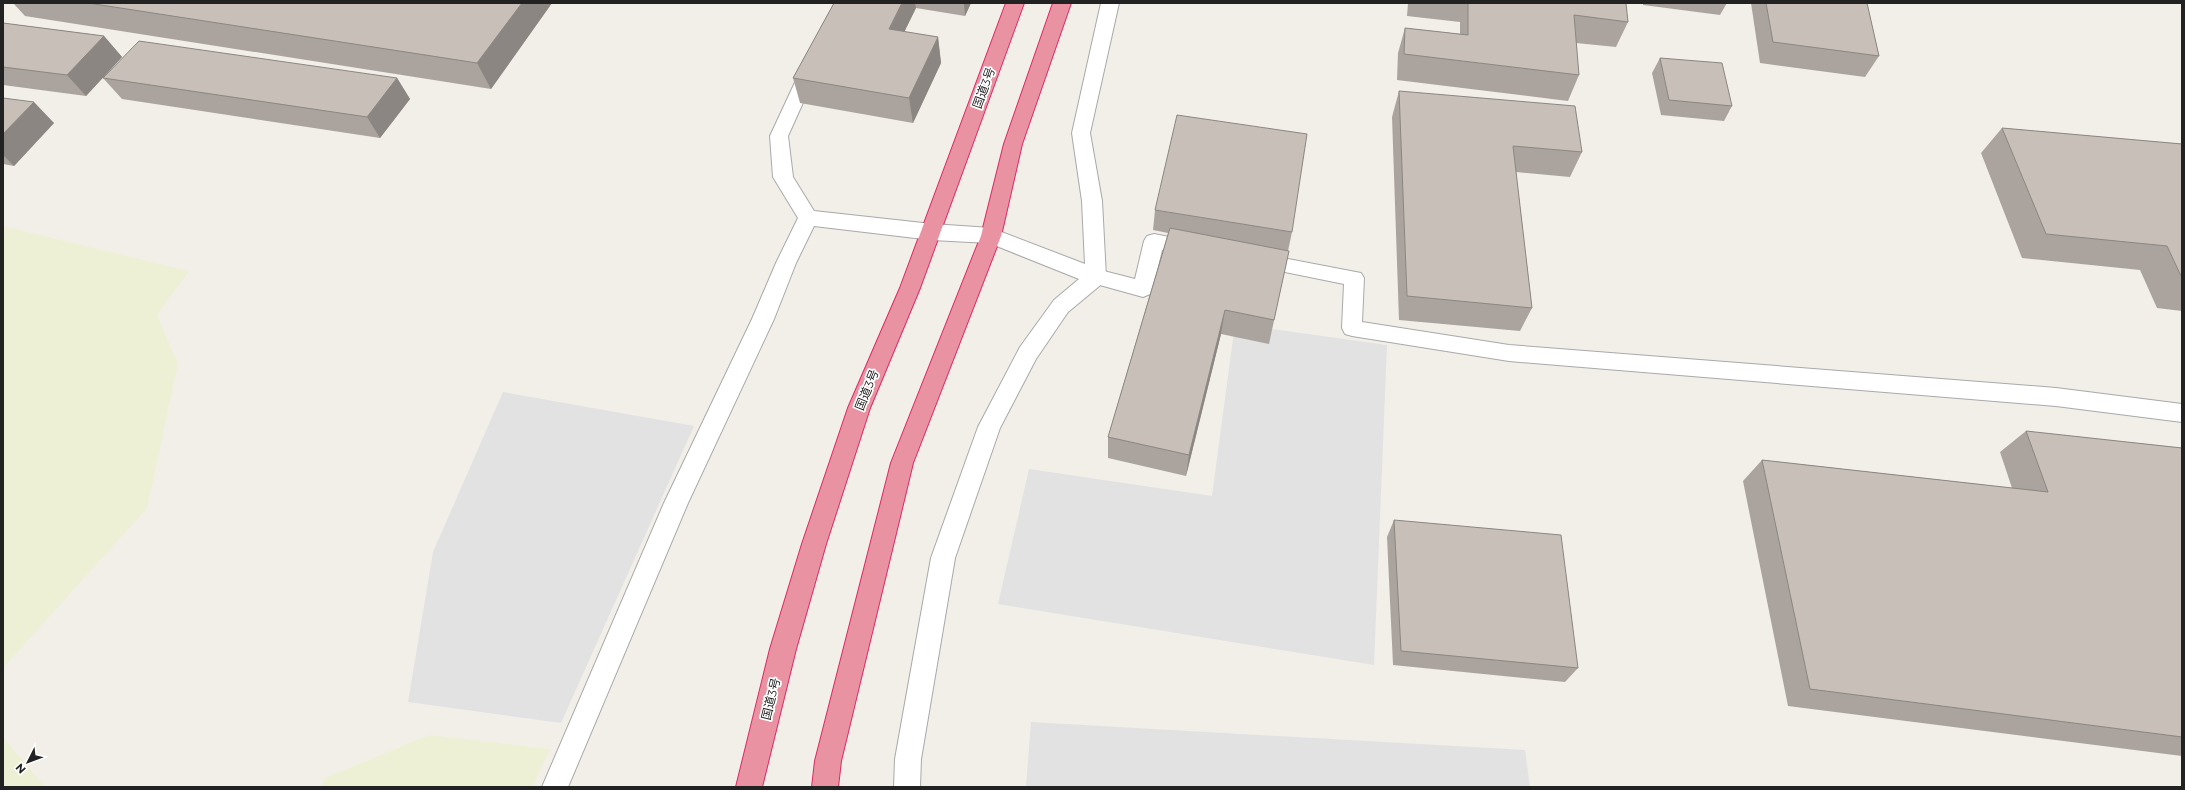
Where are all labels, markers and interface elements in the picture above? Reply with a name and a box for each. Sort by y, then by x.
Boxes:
street label: 国道3号 [969,65,998,110]
street label: 国道3号 [852,367,882,412]
street label: 国道3号 [758,676,783,721]
north arrow [8,742,48,782]
text: N [12,761,29,777]

